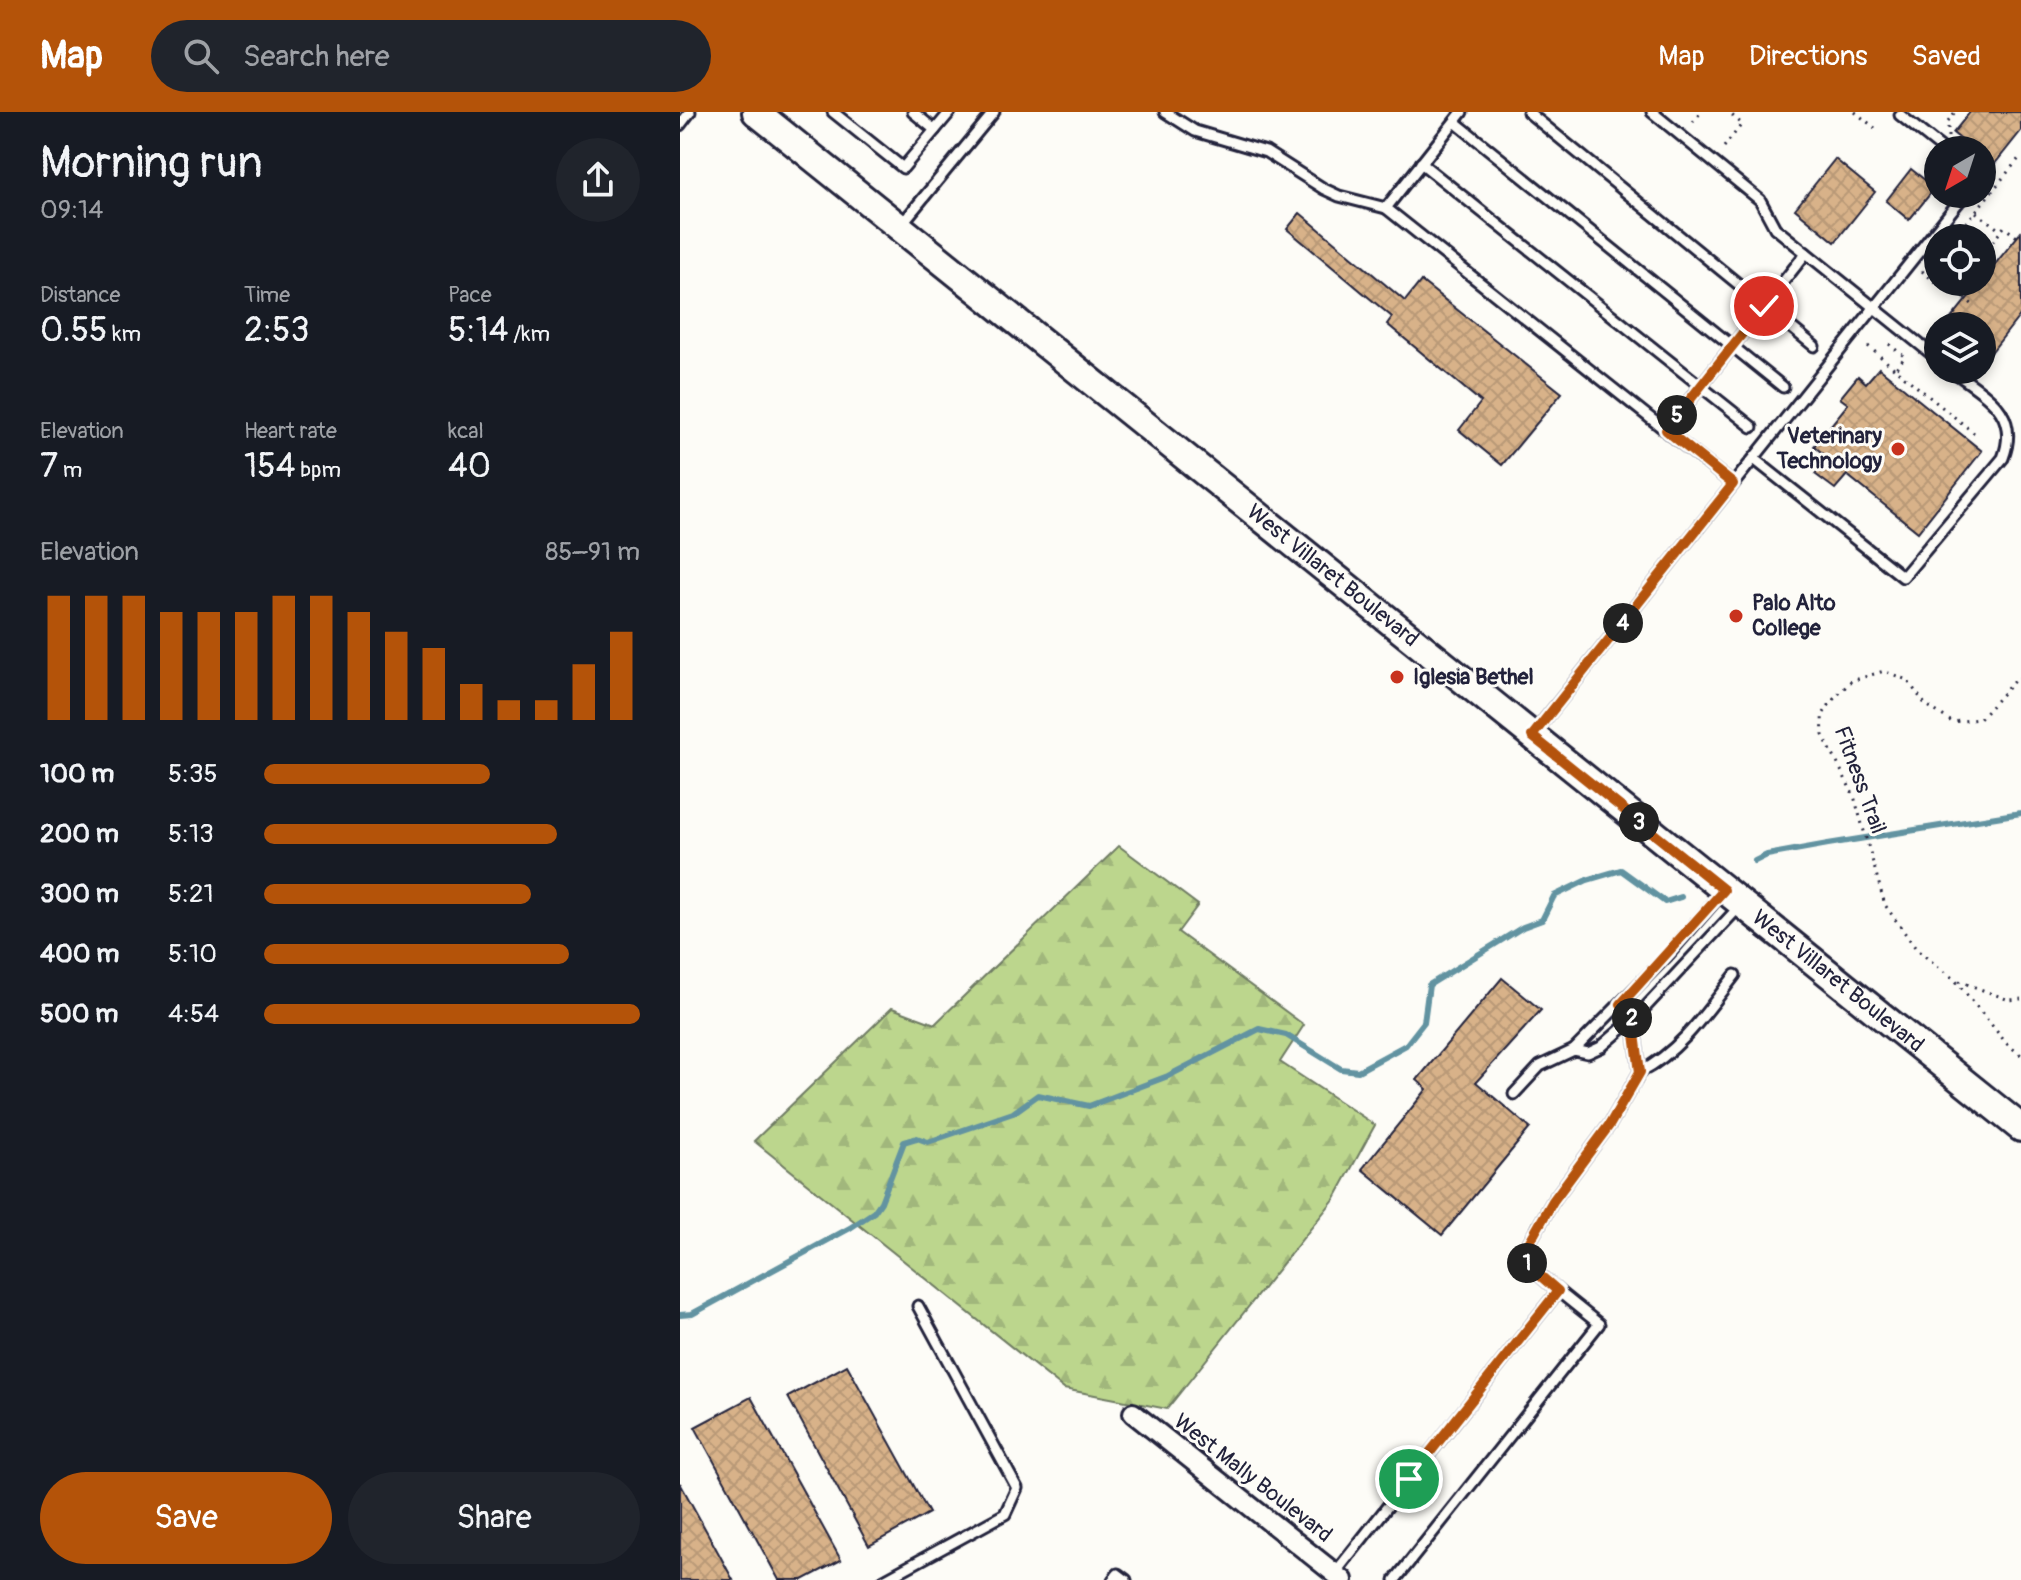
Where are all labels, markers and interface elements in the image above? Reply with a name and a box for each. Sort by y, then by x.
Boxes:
search box [151,20,711,92]
text: Map [40,32,103,80]
icon: search [179,34,223,78]
text: Search here [243,38,390,75]
text: Map [1658,39,1705,74]
text: Directions [1749,39,1868,74]
text: Saved [1912,39,1981,74]
text: Morning run [40,136,263,191]
north arrow [1924,136,1996,208]
map controls [1924,136,1996,384]
button: share [556,138,640,222]
text: 09:14 [40,194,103,226]
button: locate [1924,224,1996,296]
pin [1730,272,1798,340]
text: Distance [40,281,120,309]
text: Time [244,281,290,309]
text: Pace [448,281,492,309]
icon: check [1742,284,1786,328]
text: 0.55 [40,309,108,352]
text: 2:53 [244,309,309,352]
text: 5:14 [448,309,509,352]
button: layers [1924,312,1996,384]
text: km [108,320,141,348]
text: /km [509,320,550,348]
pin: 5 [1657,395,1697,435]
text: 5 [1671,401,1683,429]
text: Elevation [40,417,124,445]
text: Heart rate [244,417,337,445]
text: kcal [448,417,484,445]
place label: Veterinary Technology [1776,422,1883,475]
marker: Veterinary Technology [1889,440,1907,458]
text: 7 [40,445,58,488]
text: 154 [244,445,295,488]
text: 40 [448,445,491,488]
text: m [58,456,82,484]
text: bpm [295,456,341,484]
street label: West Villaret Boulevard [1241,498,1425,653]
text: Elevation [40,536,139,568]
text: 85–91 m [545,536,640,568]
place label: Palo Alto College [1752,589,1836,642]
pin: 4 [1603,603,1643,643]
marker: Palo Alto College [1727,607,1745,625]
text: 4 [1617,609,1629,637]
place label: Iglesia Bethel [1413,663,1534,691]
marker: Iglesia Bethel [1388,668,1406,686]
street label: Fitness Trail [1828,722,1892,838]
text: 100 m [40,758,114,790]
text: 5:35 [168,758,218,790]
pin: 3 [1619,802,1659,842]
text: 3 [1633,808,1645,836]
text: 200 m [40,818,119,850]
text: 5:13 [168,818,214,850]
text: 300 m [40,878,119,910]
text: 5:21 [168,878,214,910]
street label: West Villaret Boulevard [1746,904,1930,1059]
text: 400 m [40,938,119,970]
text: 5:10 [168,938,217,970]
text: 500 m [40,998,118,1030]
text: 4:54 [168,998,219,1030]
pin: 2 [1612,998,1652,1038]
text: 2 [1626,1004,1638,1032]
pin: 1 [1507,1243,1547,1283]
text: 1 [1523,1249,1531,1277]
street label: West Mally Boulevard [1168,1407,1338,1549]
pin [1375,1445,1443,1513]
icon: arrive [1387,1457,1431,1501]
button: Save [40,1472,332,1564]
button: Share [348,1472,640,1564]

